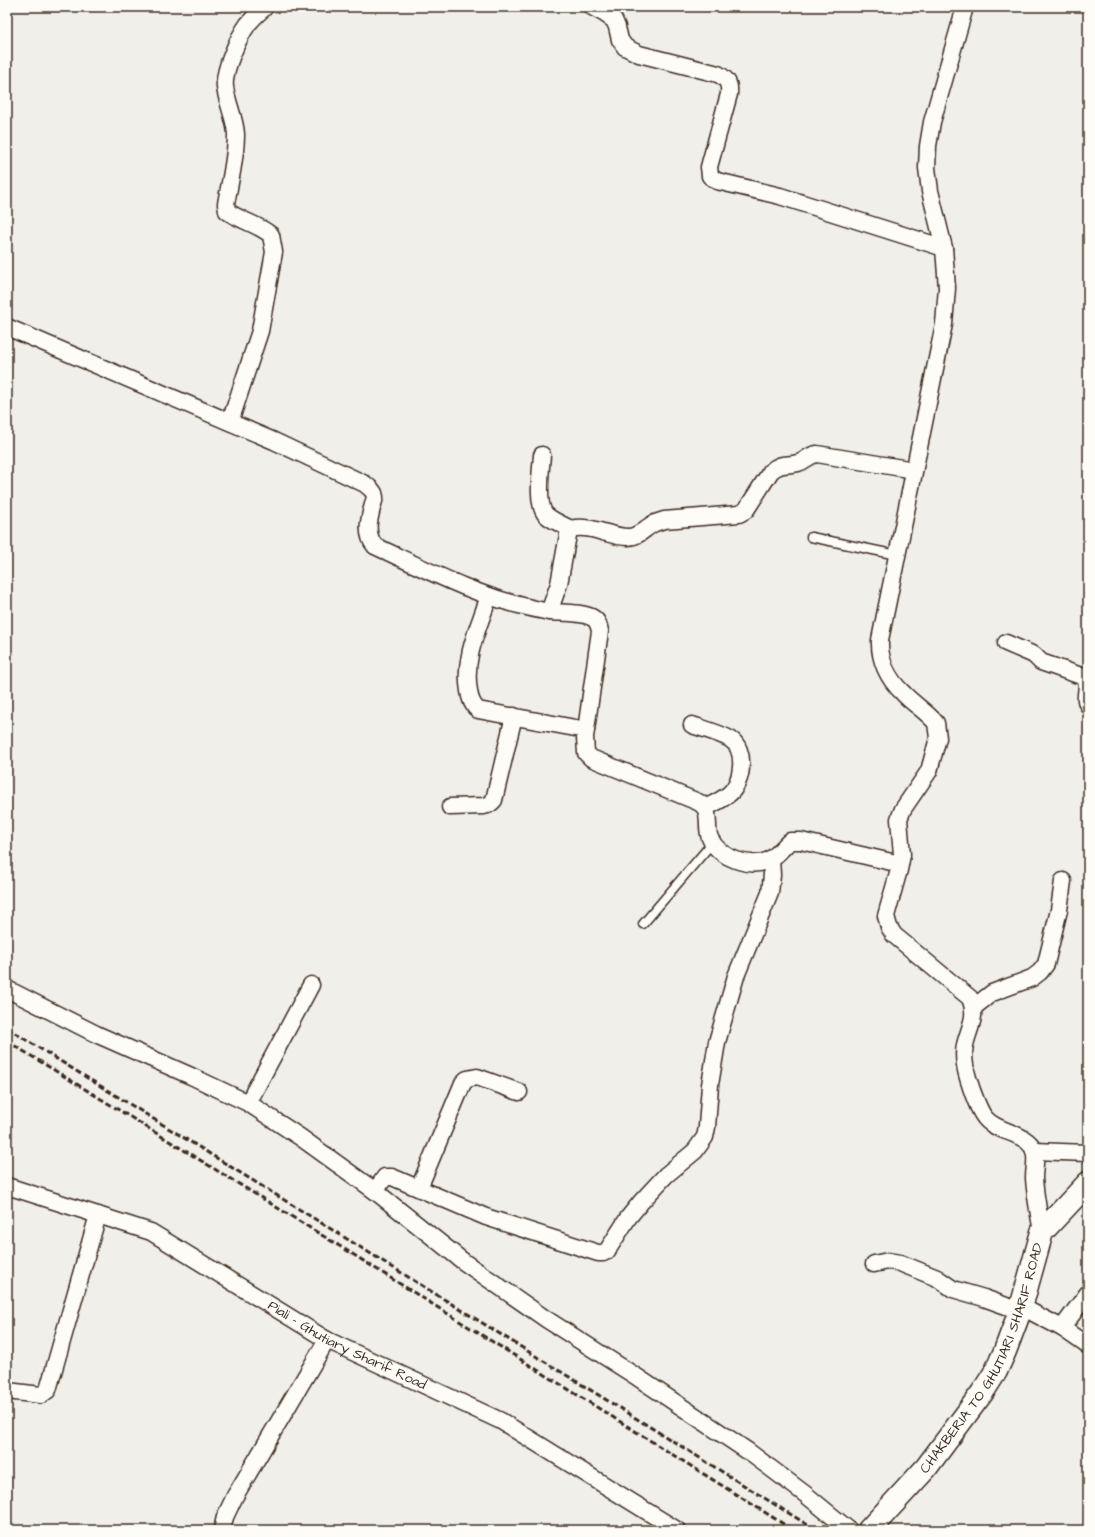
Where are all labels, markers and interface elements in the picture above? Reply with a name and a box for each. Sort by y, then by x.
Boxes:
street label: CHAKBERIA TO GHUTIARI SHARIF ROAD [915,1241,1048,1478]
street label: Piali - Ghutiary Sharif Road [264,1296,430,1395]

